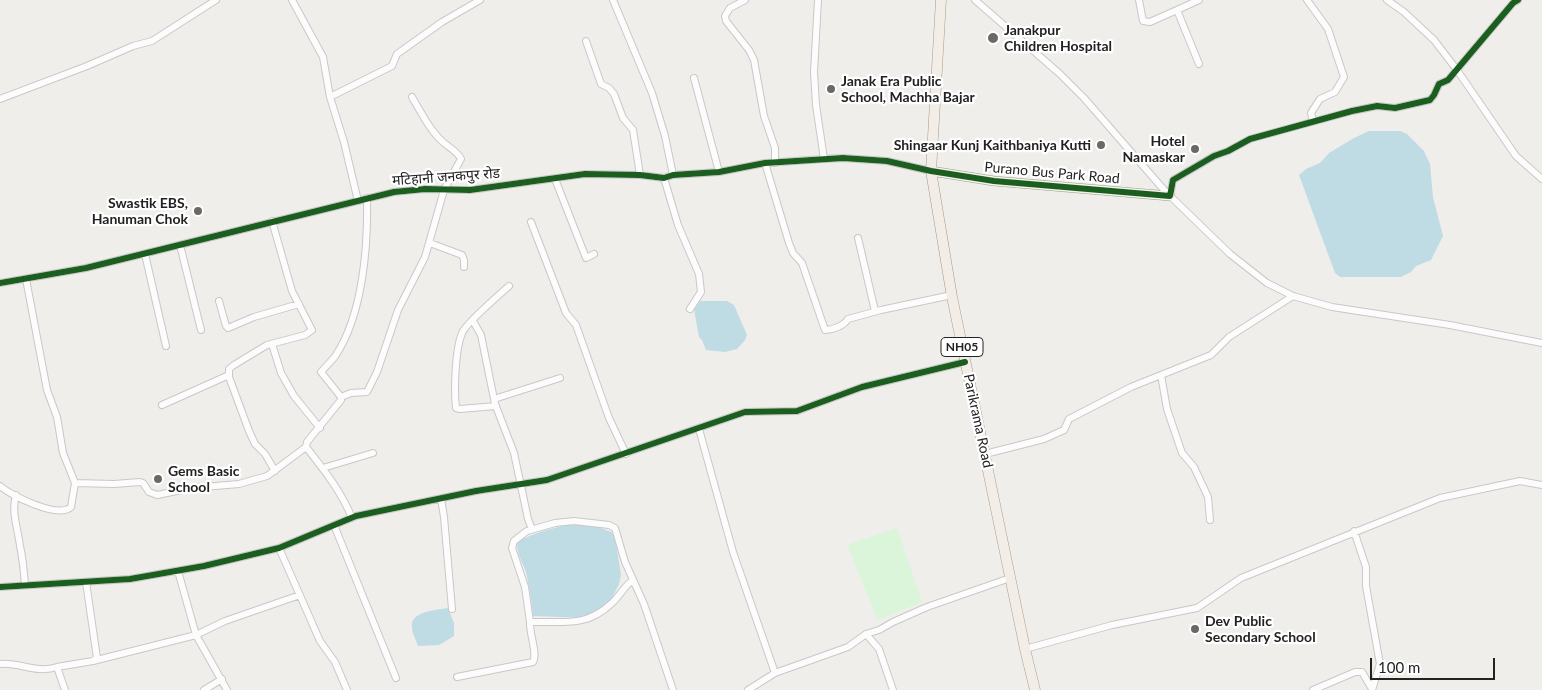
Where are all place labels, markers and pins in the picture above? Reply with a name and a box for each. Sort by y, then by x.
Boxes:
place label: Janakpur Children Hospital [1004,22,1112,54]
marker: Janakpur Children Hospital [986,31,1000,45]
place label: Janak Era Public School, Machha Bajar [841,73,975,105]
marker: Janak Era Public School, Machha Bajar [825,83,837,95]
place label: Hotel Namaskar [1122,133,1185,166]
place label: Shingaar Kunj Kaithbaniya Kutti [894,137,1091,153]
marker: Shingaar Kunj Kaithbaniya Kutti [1095,139,1107,151]
marker: Hotel Namaskar [1189,143,1201,155]
place label: Swastik EBS, Hanuman Chok [92,195,188,228]
marker: Swastik EBS, Hanuman Chok [192,205,204,217]
place label: Gems Basic School [168,463,240,496]
marker: Gems Basic School [152,473,164,485]
place label: Dev Public Secondary School [1205,613,1316,646]
marker: Dev Public Secondary School [1189,623,1201,635]

